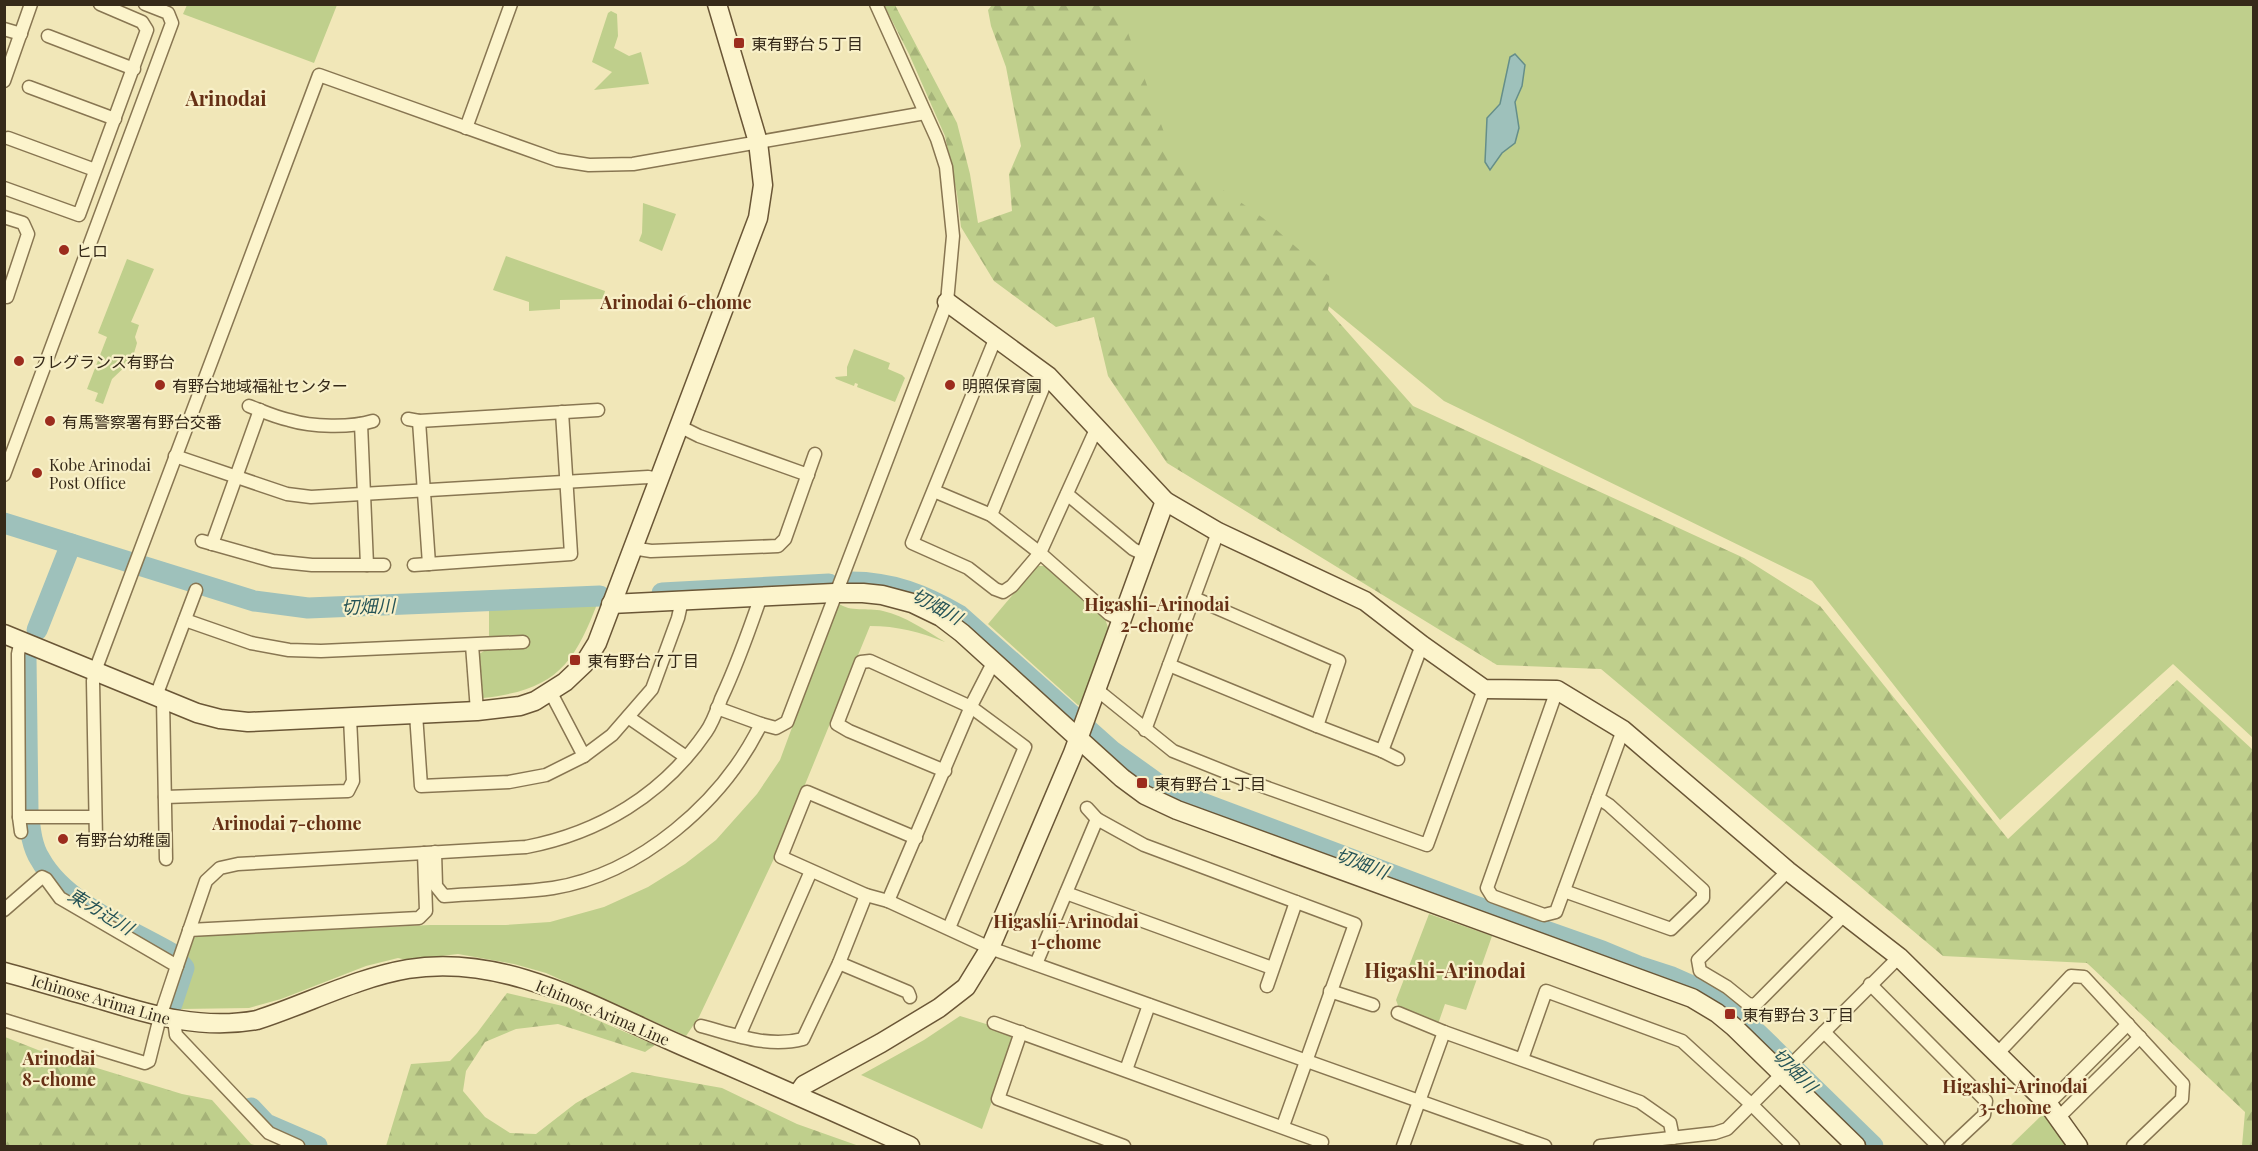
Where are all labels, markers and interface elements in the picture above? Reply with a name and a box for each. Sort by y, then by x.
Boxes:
place label: 東有野台５丁目 [751,33,863,54]
marker: 東有野台５丁目 [732,36,746,50]
district label: Arinodai [184,84,267,111]
place label: ヒロ [76,240,108,261]
marker: ヒロ [57,243,71,257]
district label: Arinodai 6-chome [599,290,752,314]
place label: フレグランス有野台 [31,351,175,372]
marker: フレグランス有野台 [12,354,26,368]
place label: 有野台地域福祉センター [172,375,348,396]
place label: 明照保育園 [962,375,1042,396]
marker: 有野台地域福祉センター [153,378,167,392]
marker: 明照保育園 [943,378,957,392]
place label: 有馬警察署有野台交番 [62,411,222,432]
marker: 有馬警察署有野台交番 [43,414,57,428]
place label: Kobe Arinodai Post Office [49,454,151,493]
marker: Kobe Arinodai Post Office [30,466,44,480]
water label: 切畑川 [908,582,968,631]
district label: Higashi-Arinodai 2-chome [1084,592,1230,637]
water label: 切畑川 [341,593,397,619]
place label: 東有野台７丁目 [587,650,699,671]
marker: 東有野台７丁目 [568,653,582,667]
place label: 東有野台１丁目 [1154,773,1266,794]
marker: 東有野台１丁目 [1135,776,1149,790]
district label: Arinodai 7-chome [211,811,362,835]
place label: 有野台幼稚園 [75,829,171,850]
marker: 有野台幼稚園 [56,832,70,846]
water label: 切畑川 [1332,842,1393,885]
water label: 東カ辻川 [64,882,140,941]
district label: Higashi-Arinodai 1-chome [993,909,1139,954]
district label: Higashi-Arinodai [1364,956,1526,983]
street label: Ichinose Arima Line [29,969,173,1029]
street label: Ichinose Arima Line [533,974,673,1050]
place label: 東有野台３丁目 [1742,1004,1854,1025]
marker: 東有野台３丁目 [1723,1007,1737,1021]
water label: 切畑川 [1767,1042,1824,1099]
district label: Arinodai 8-chome [21,1046,96,1091]
district label: Higashi-Arinodai 3-chome [1942,1074,2088,1119]

